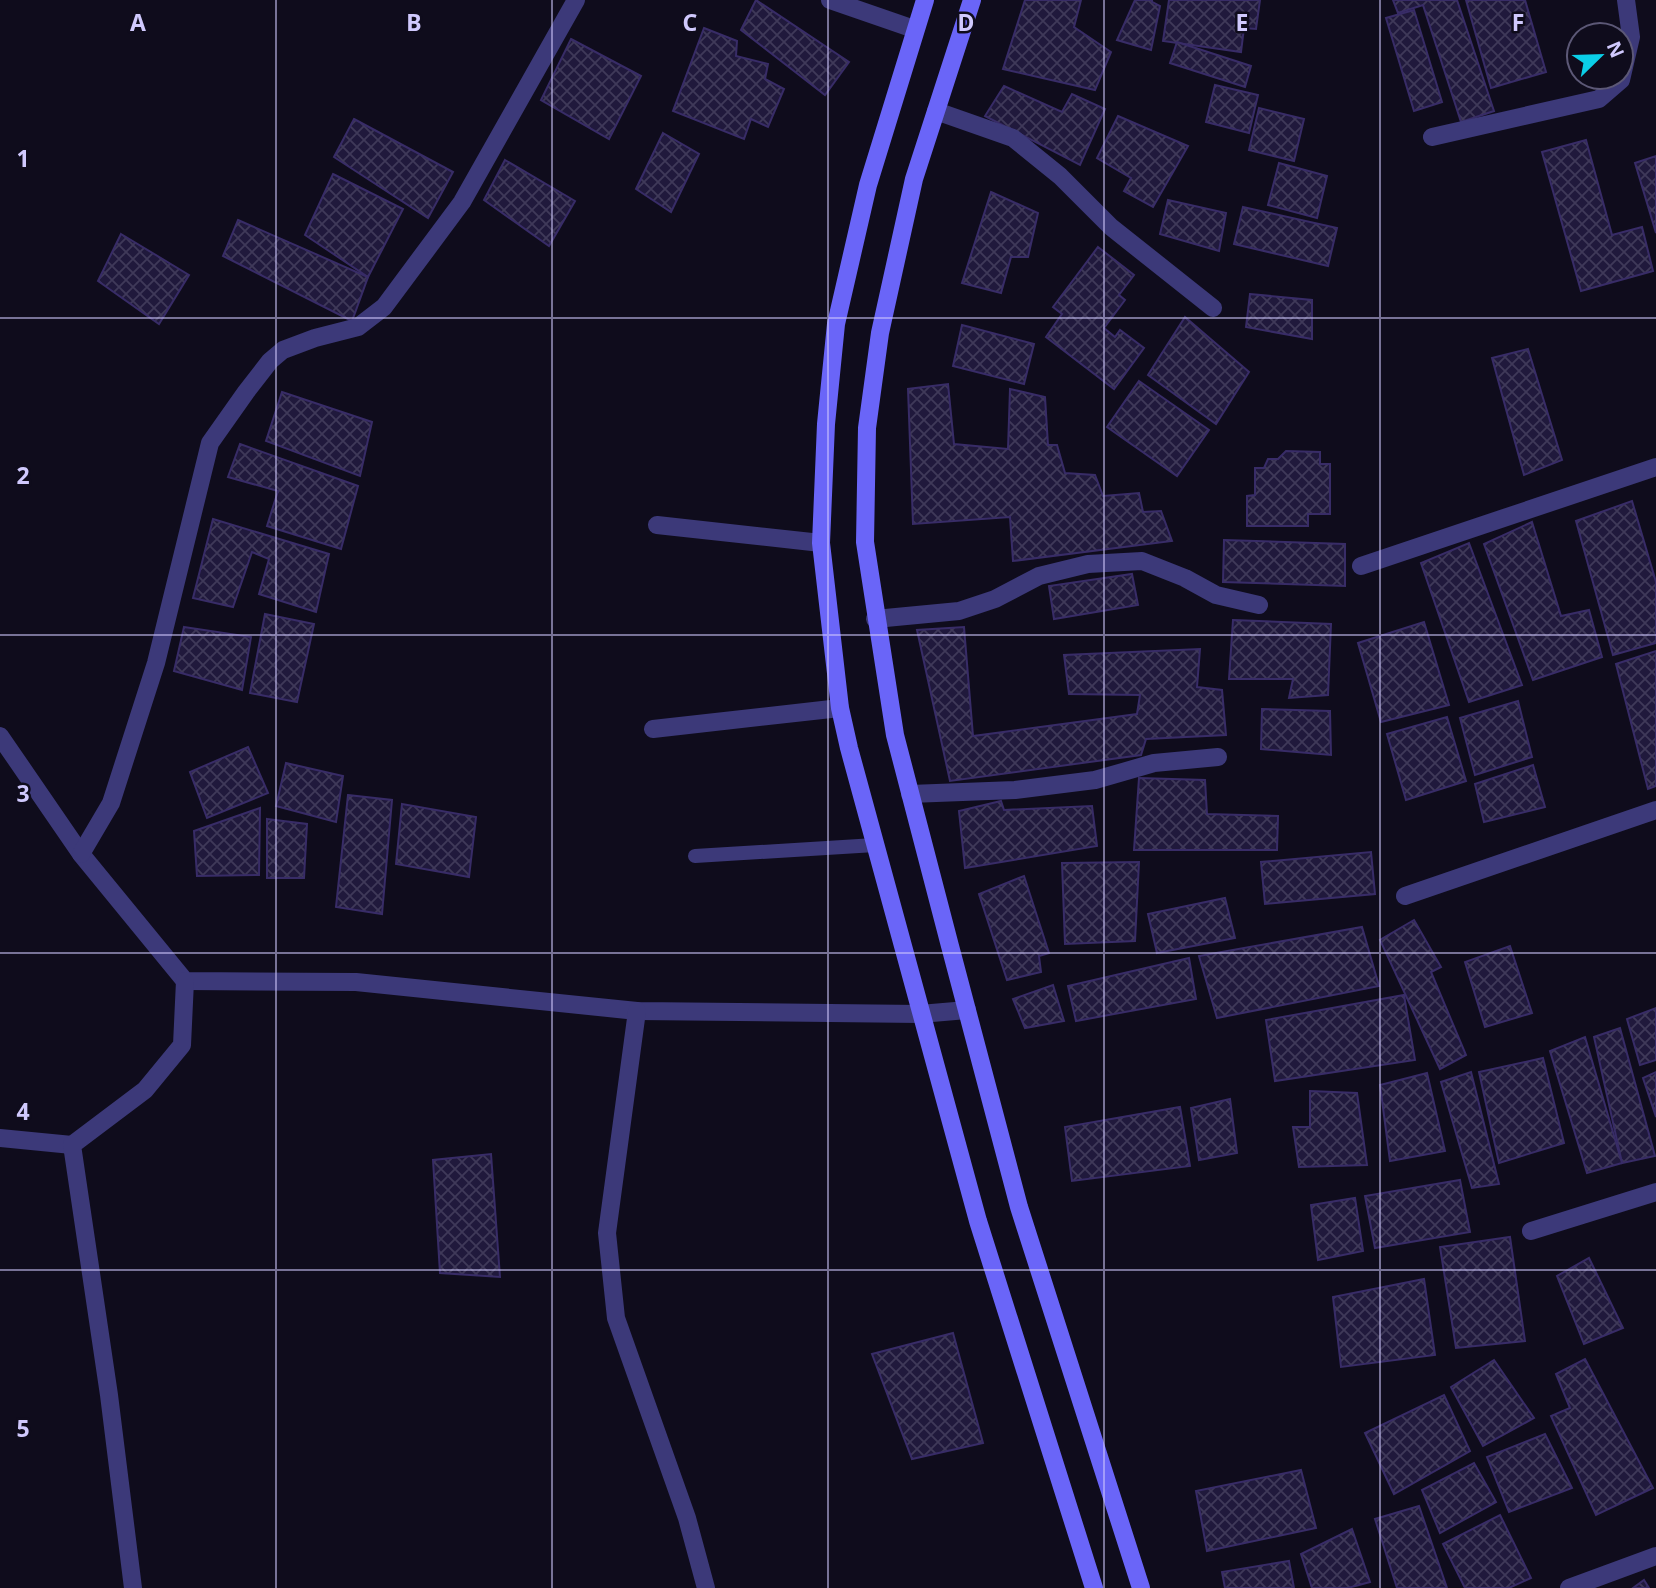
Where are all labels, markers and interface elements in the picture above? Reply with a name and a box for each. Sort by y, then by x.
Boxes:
text: A [130,6,146,38]
text: B [406,6,422,38]
text: C [683,6,698,38]
text: D [958,6,974,38]
text: E [1236,6,1248,38]
text: F [1512,6,1524,38]
north arrow [1565,21,1635,91]
text: N [1601,37,1631,62]
text: 1 [16,142,30,174]
text: 2 [16,459,30,491]
text: 3 [16,777,30,809]
text: 4 [16,1095,30,1127]
text: 5 [16,1412,30,1444]

